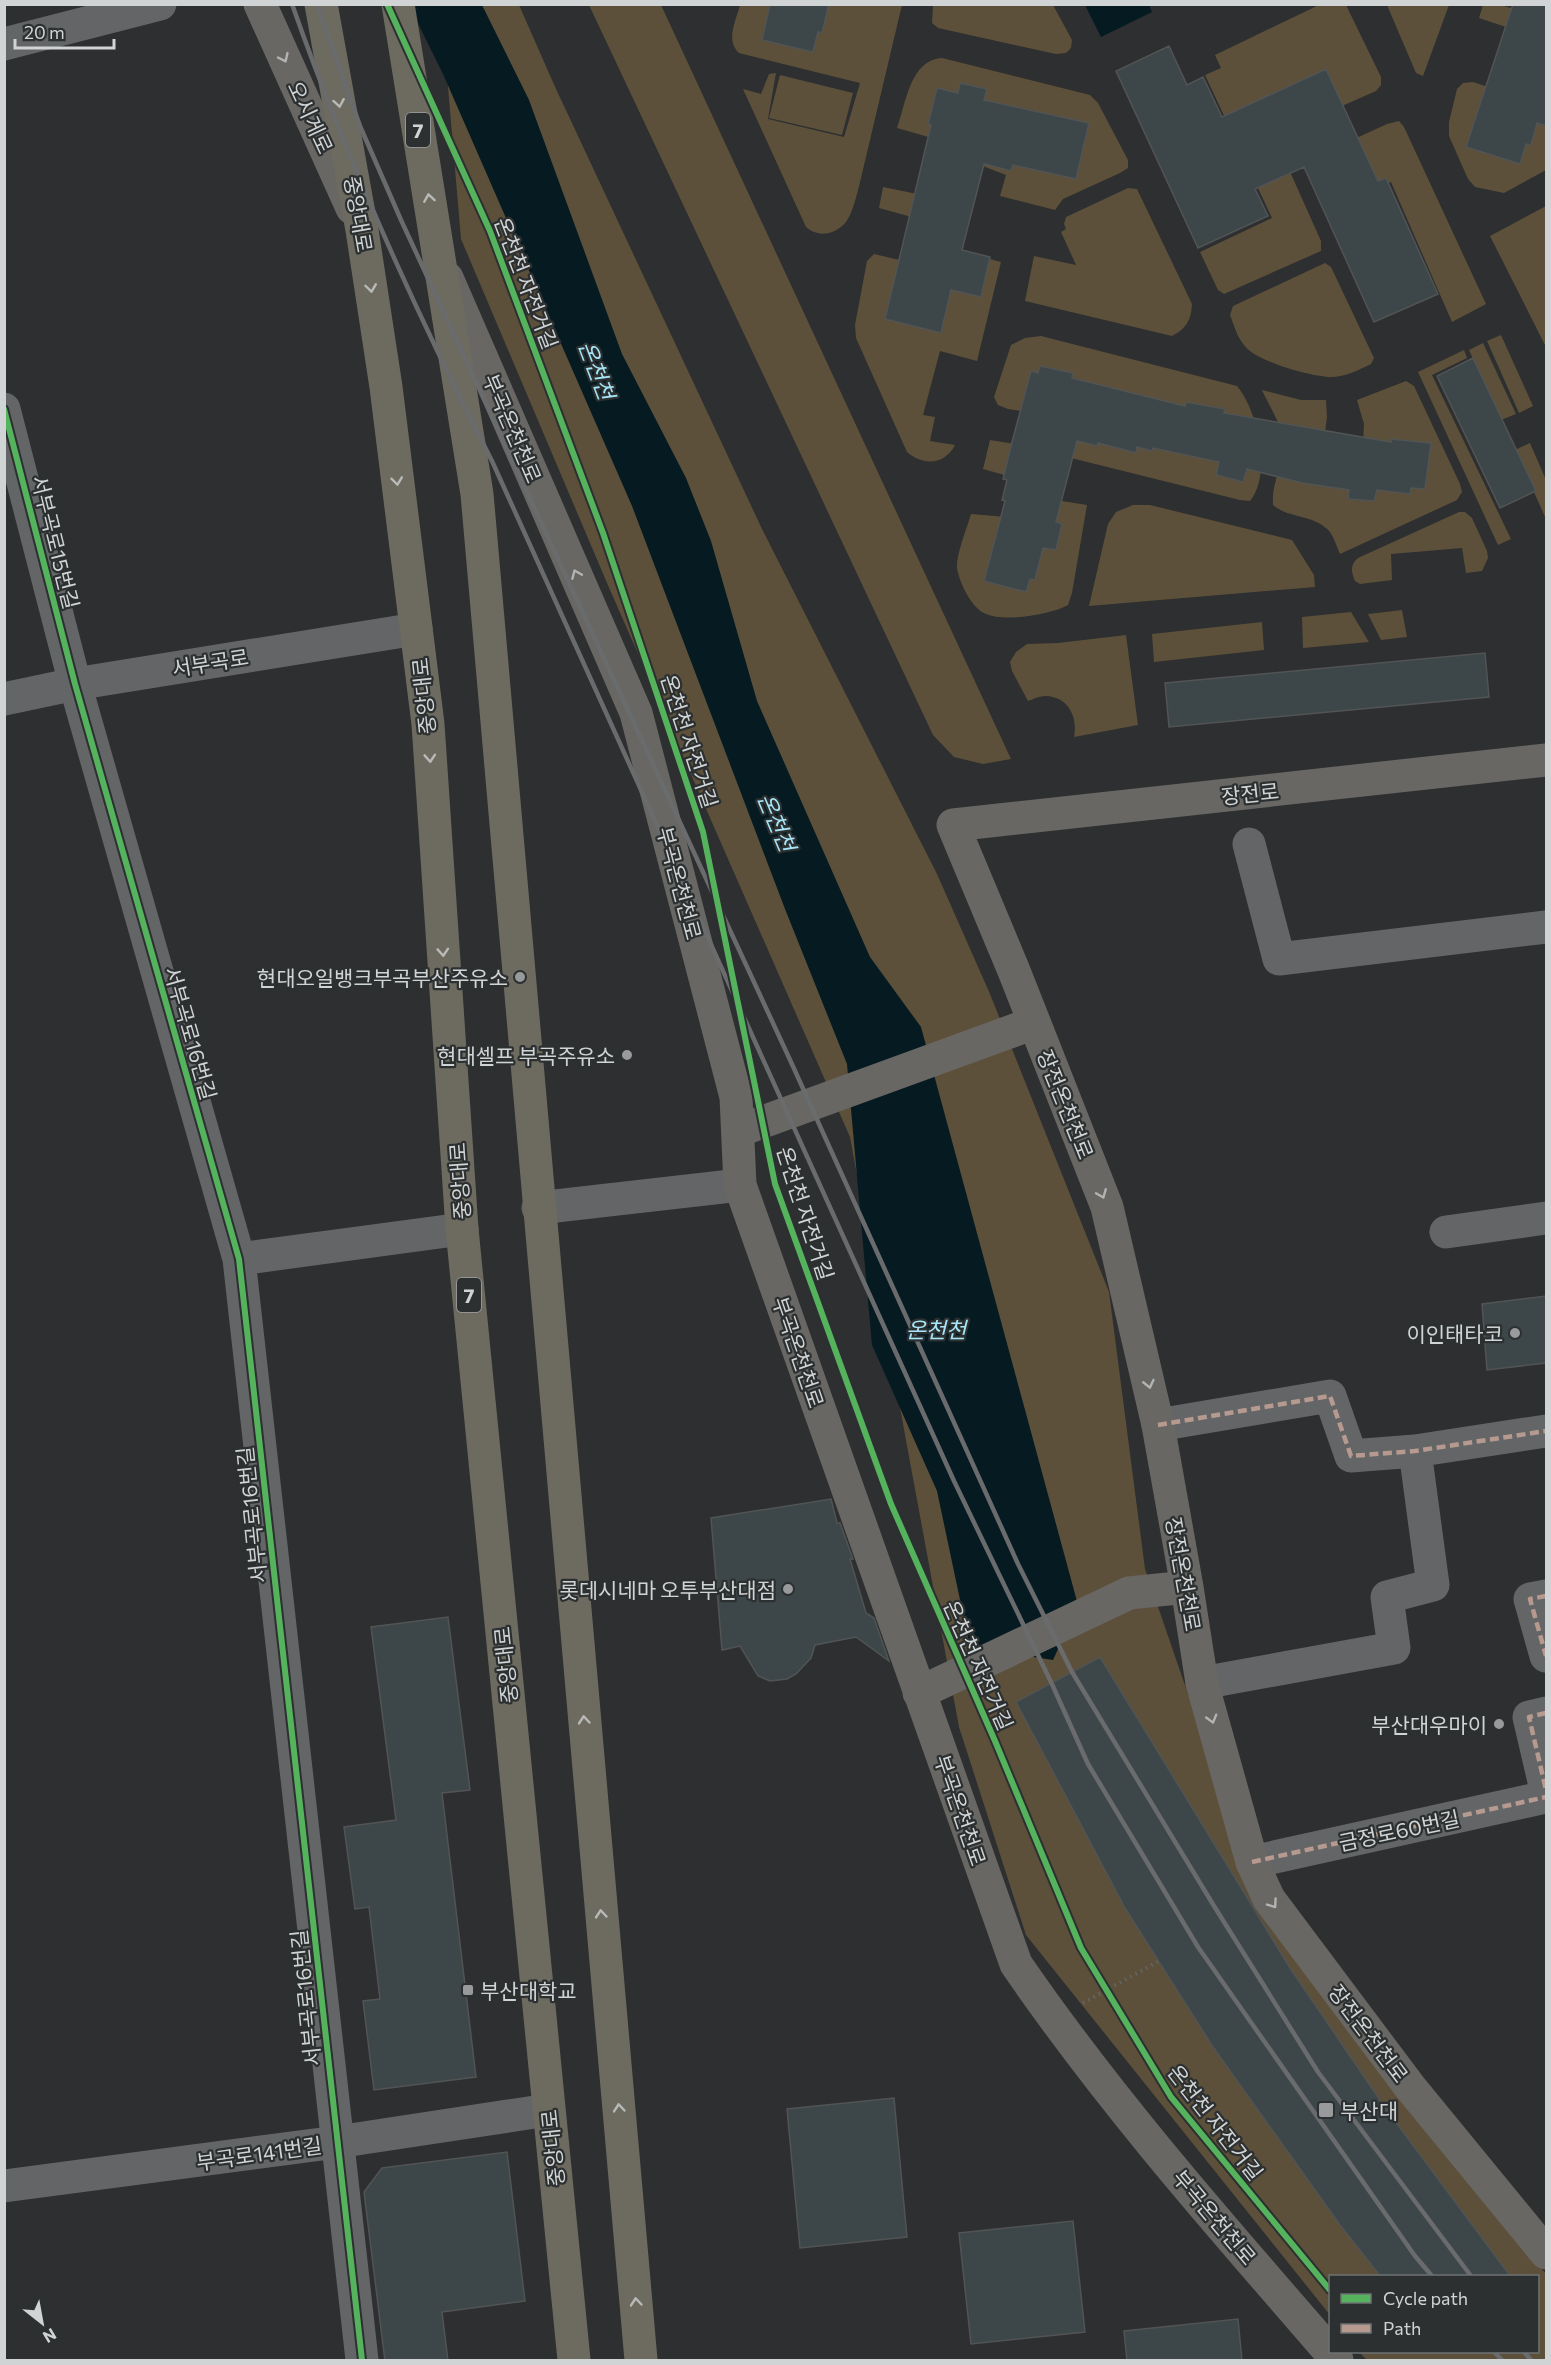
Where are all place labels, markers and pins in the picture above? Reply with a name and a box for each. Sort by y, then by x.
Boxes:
place label: 현대오일뱅크부곡부산주유소 [257,965,508,990]
marker: 현대오일뱅크부곡부산주유소 [513,970,527,984]
place label: 현대셀프 부곡주유소 [437,1043,615,1068]
marker: 현대셀프 부곡주유소 [620,1048,634,1062]
place label: 이인태타코 [1406,1321,1503,1346]
marker: 이인태타코 [1508,1326,1522,1340]
place label: 롯데시네마 오투부산대점 [559,1577,776,1602]
marker: 롯데시네마 오투부산대점 [781,1582,795,1596]
place label: 부산대우마이 [1371,1712,1487,1737]
marker: 부산대우마이 [1492,1717,1506,1731]
place label: 부산대학교 [480,1978,577,2003]
marker: 부산대학교 [461,1983,475,1997]
place label: 부산대 [1340,2098,1398,2123]
marker: 부산대 [1317,2101,1335,2119]

